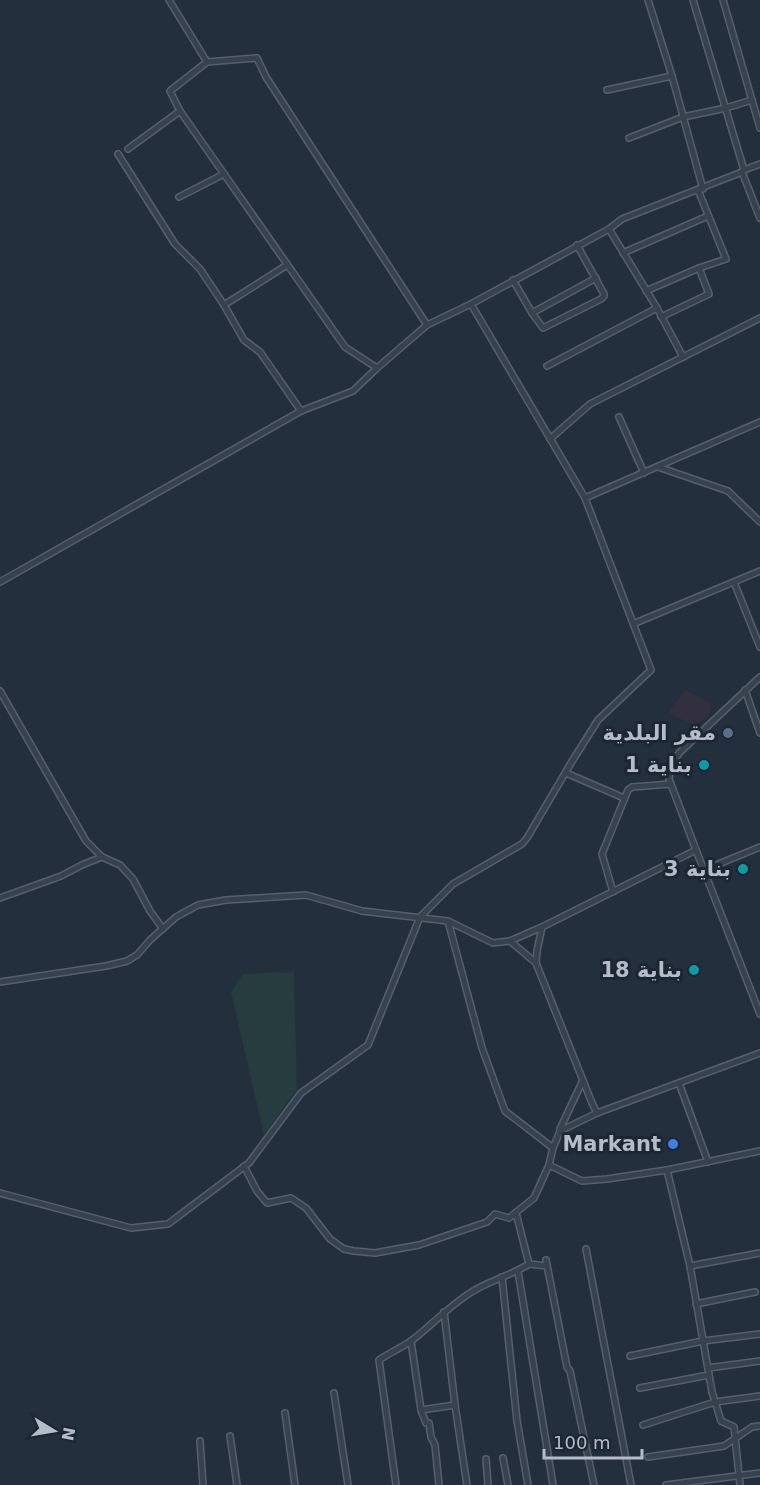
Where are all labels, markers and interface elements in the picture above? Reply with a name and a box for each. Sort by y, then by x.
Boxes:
place label: مقر البلدية [603,721,716,745]
marker: مقر البلدية [721,726,735,740]
place label: بناية 1 [625,753,692,777]
marker: بناية 1 [697,758,711,772]
place label: بناية 3 [664,857,731,881]
marker: بناية 3 [736,862,750,876]
place label: بناية 18 [600,958,682,982]
marker: بناية 18 [687,963,701,977]
place label: Markant [562,1132,661,1156]
marker: Markant [666,1137,680,1151]
north arrow [24,1401,84,1461]
scale bar [544,1422,642,1460]
text: N [58,1425,79,1442]
text: 100 m [553,1432,611,1453]

